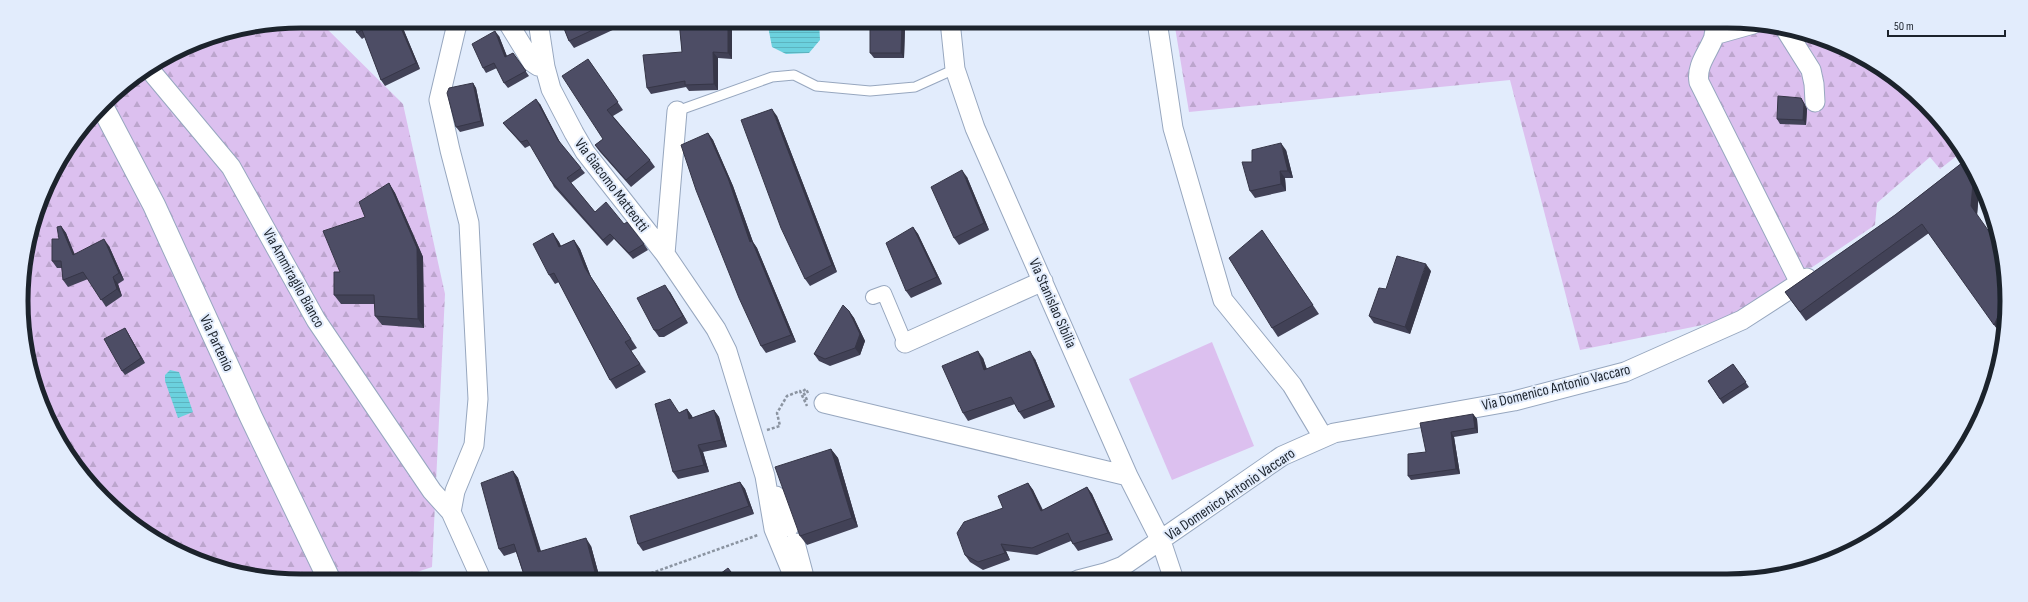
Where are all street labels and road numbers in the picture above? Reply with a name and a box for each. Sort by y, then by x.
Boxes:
street label: Via Giacomo Matteotti [570,135,653,236]
street label: Via Ammiraglio Bianco [258,225,329,331]
street label: Via Stanislao Sibilia [1024,255,1081,351]
street label: Via Partenio [195,312,238,374]
street label: Via Domenico Antonio Vaccaro [1480,360,1632,415]
street label: Via Domenico Antonio Vaccaro [1162,444,1299,545]

